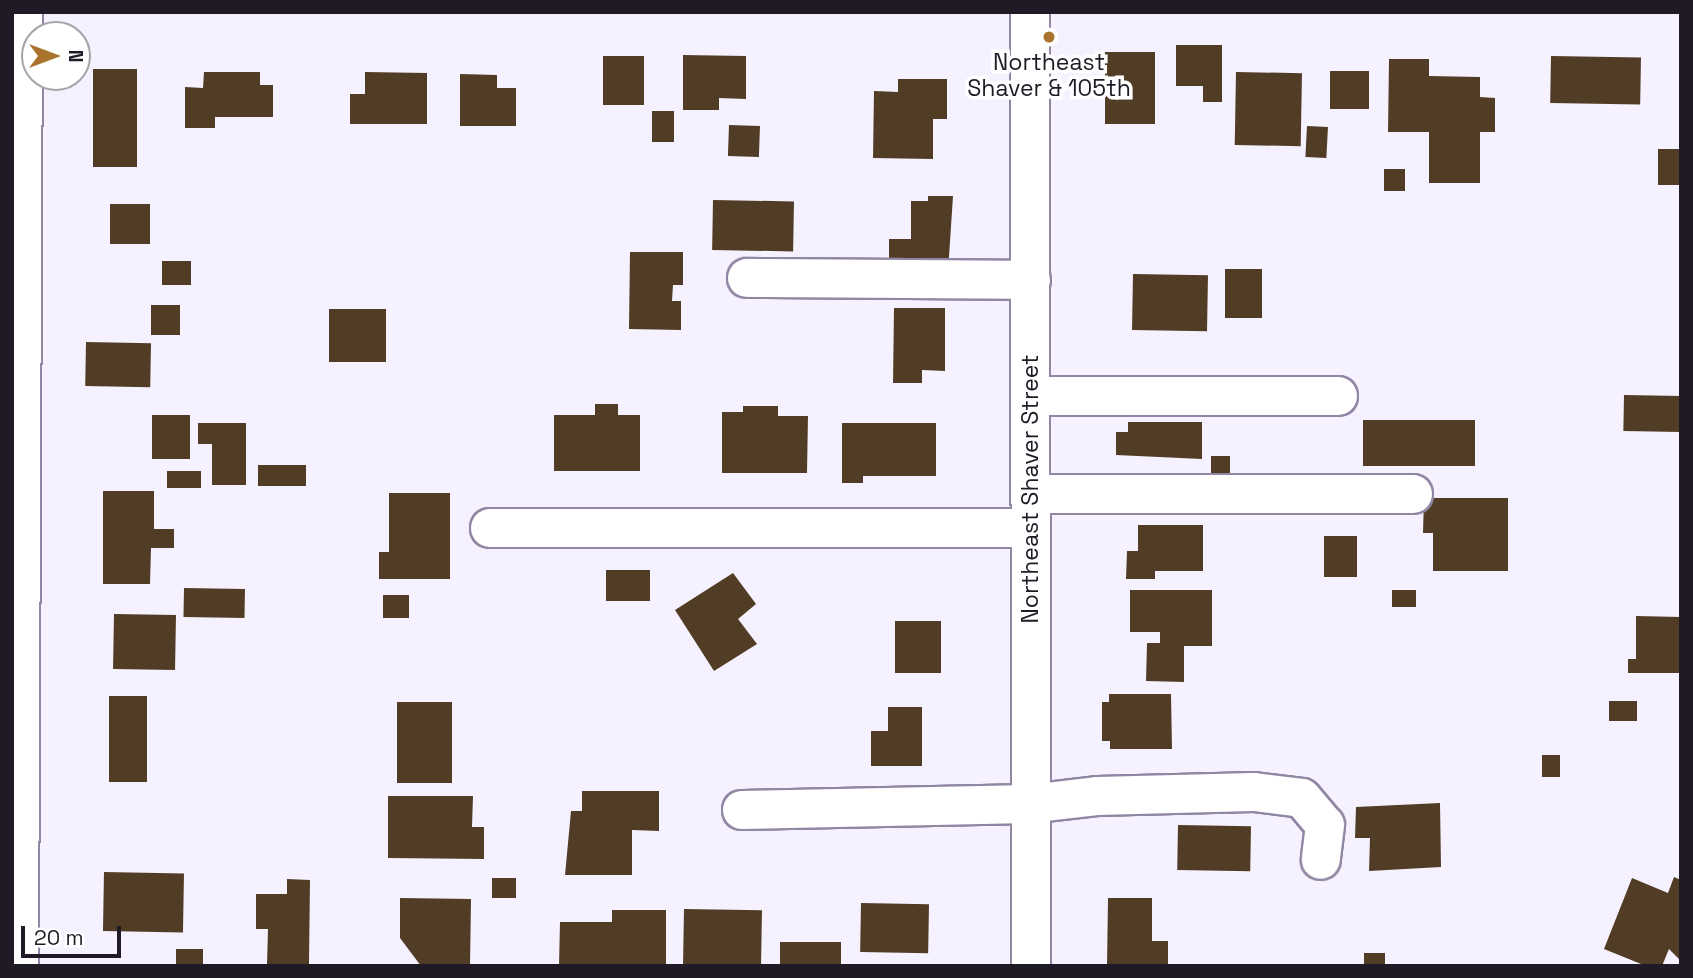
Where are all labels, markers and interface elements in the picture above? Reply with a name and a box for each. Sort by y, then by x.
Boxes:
north arrow [21,21,91,91]
marker: Northeast Shaver & 105th [1041,29,1057,45]
place label: Northeast Shaver & 105th [967,48,1131,102]
text: N [63,50,88,62]
street label: Northeast Shaver Street [1016,354,1044,624]
scale bar [24,912,124,956]
text: 20 m [34,924,84,951]

